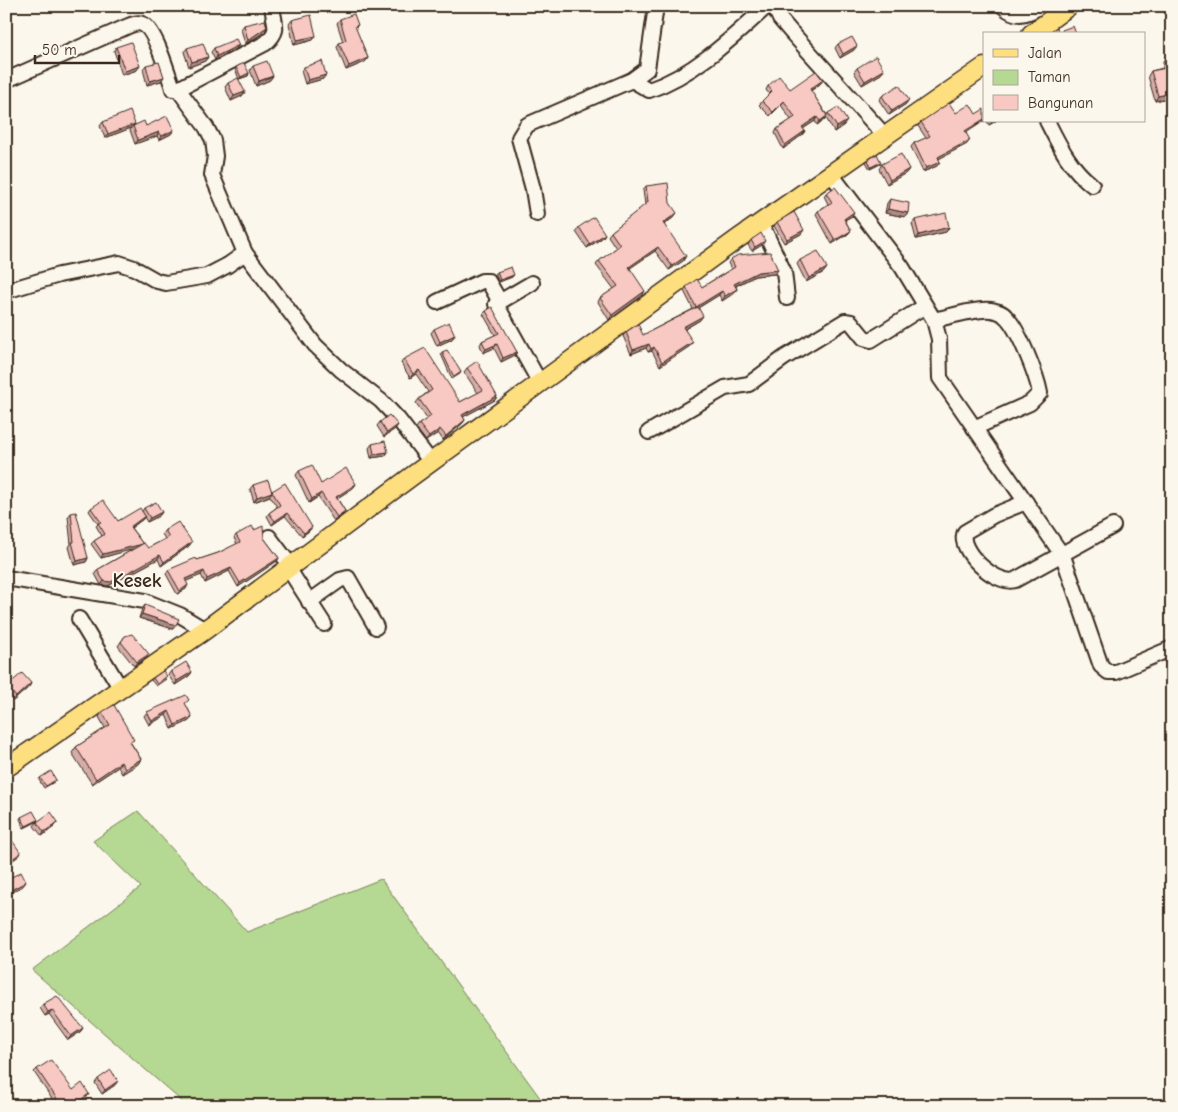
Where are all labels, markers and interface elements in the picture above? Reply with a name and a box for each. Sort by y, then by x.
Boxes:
scale bar [35,32,119,64]
legend [983,32,1146,122]
text: 50 m [42,41,77,59]
text: Jalan [1028,44,1062,62]
text: Taman [1028,68,1071,86]
text: Bangunan [1028,94,1093,112]
district label: Kesek [112,569,162,592]

